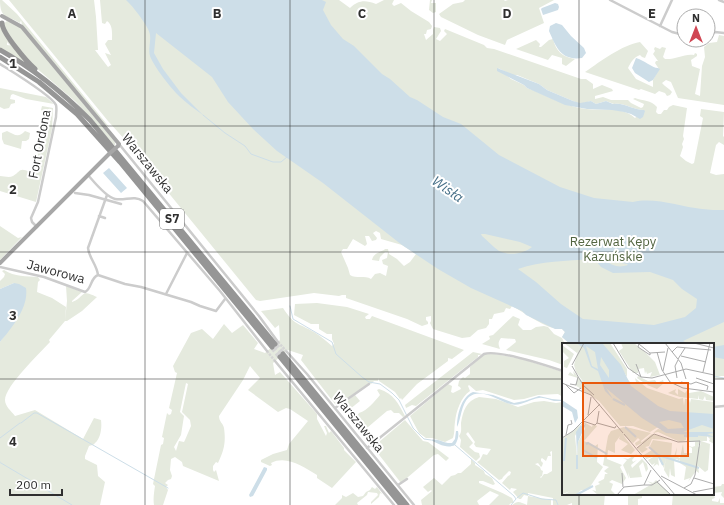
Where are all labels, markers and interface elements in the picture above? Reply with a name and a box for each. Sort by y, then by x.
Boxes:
text: A [68,5,77,22]
text: B [213,5,222,22]
text: C [358,5,367,22]
text: D [502,5,512,22]
text: E [648,5,656,22]
north arrow [676,8,716,48]
text: N [692,11,700,25]
text: 1 [9,55,17,72]
street label: Fort Ordona [24,108,54,180]
street label: Warszawska [118,130,177,197]
water label: Wisła [429,172,467,206]
text: 2 [9,181,17,198]
road number: S7 [160,209,184,229]
park label: Rezerwat Kępy Kazuńskie [570,233,657,265]
street label: Jaworowa [25,256,87,287]
text: 3 [9,307,17,324]
inset map [562,343,714,495]
street label: Warszawska [329,389,388,456]
text: 4 [9,433,17,450]
scale bar [10,471,62,497]
text: 200 m [16,477,51,492]

